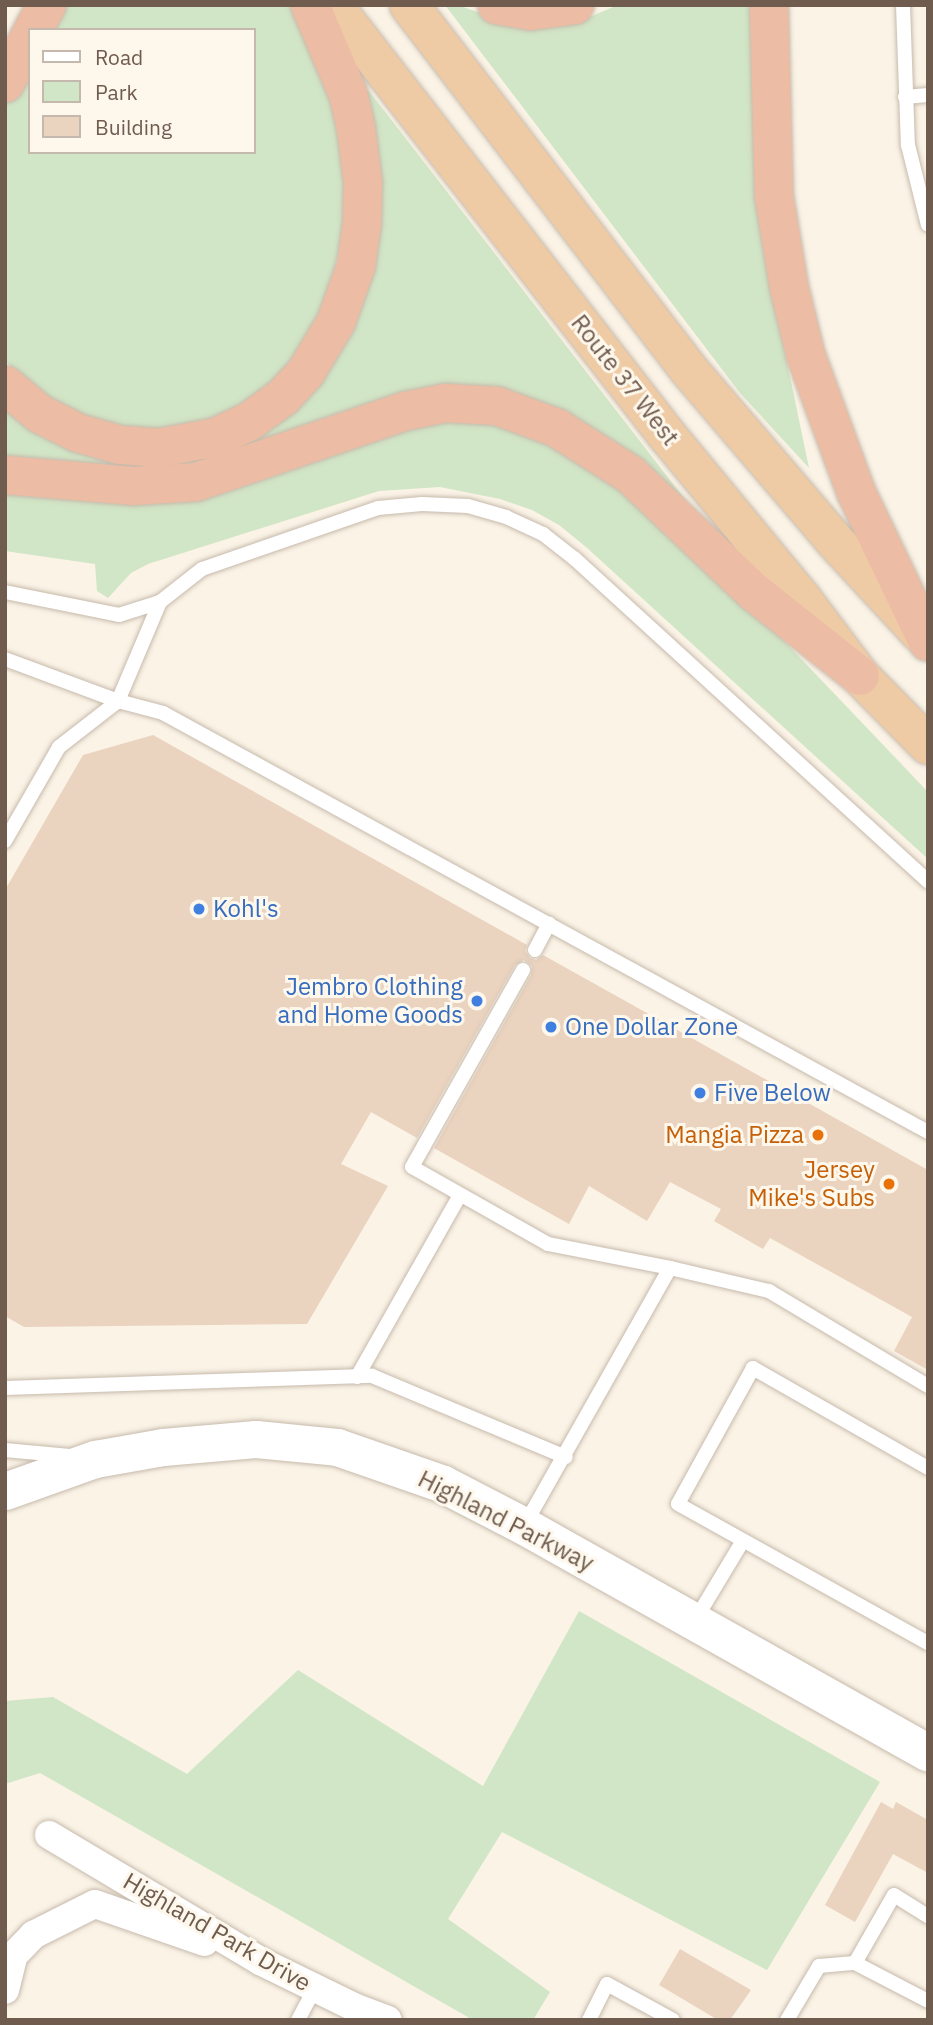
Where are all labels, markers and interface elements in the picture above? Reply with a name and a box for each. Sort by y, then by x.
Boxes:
legend [28,28,256,154]
text: Road [95,43,143,71]
text: Park [95,78,138,106]
text: Building [95,113,172,141]
street label: Route 37 West [565,309,685,451]
place label: Kohl's [213,895,279,923]
marker: Kohl's [191,901,207,917]
place label: Jembro Clothing and Home Goods [278,973,463,1029]
marker: Jembro Clothing and Home Goods [469,993,485,1009]
place label: One Dollar Zone [565,1013,738,1041]
marker: One Dollar Zone [543,1019,559,1035]
place label: Five Below [714,1079,831,1107]
marker: Five Below [692,1085,708,1101]
place label: Mangia Pizza [665,1121,804,1149]
marker: Mangia Pizza [810,1127,826,1143]
place label: Jersey Mike's Subs [748,1156,875,1212]
marker: Jersey Mike's Subs [881,1176,897,1192]
street label: Highland Parkway [413,1464,599,1578]
street label: Highland Park Drive [118,1867,316,1997]

